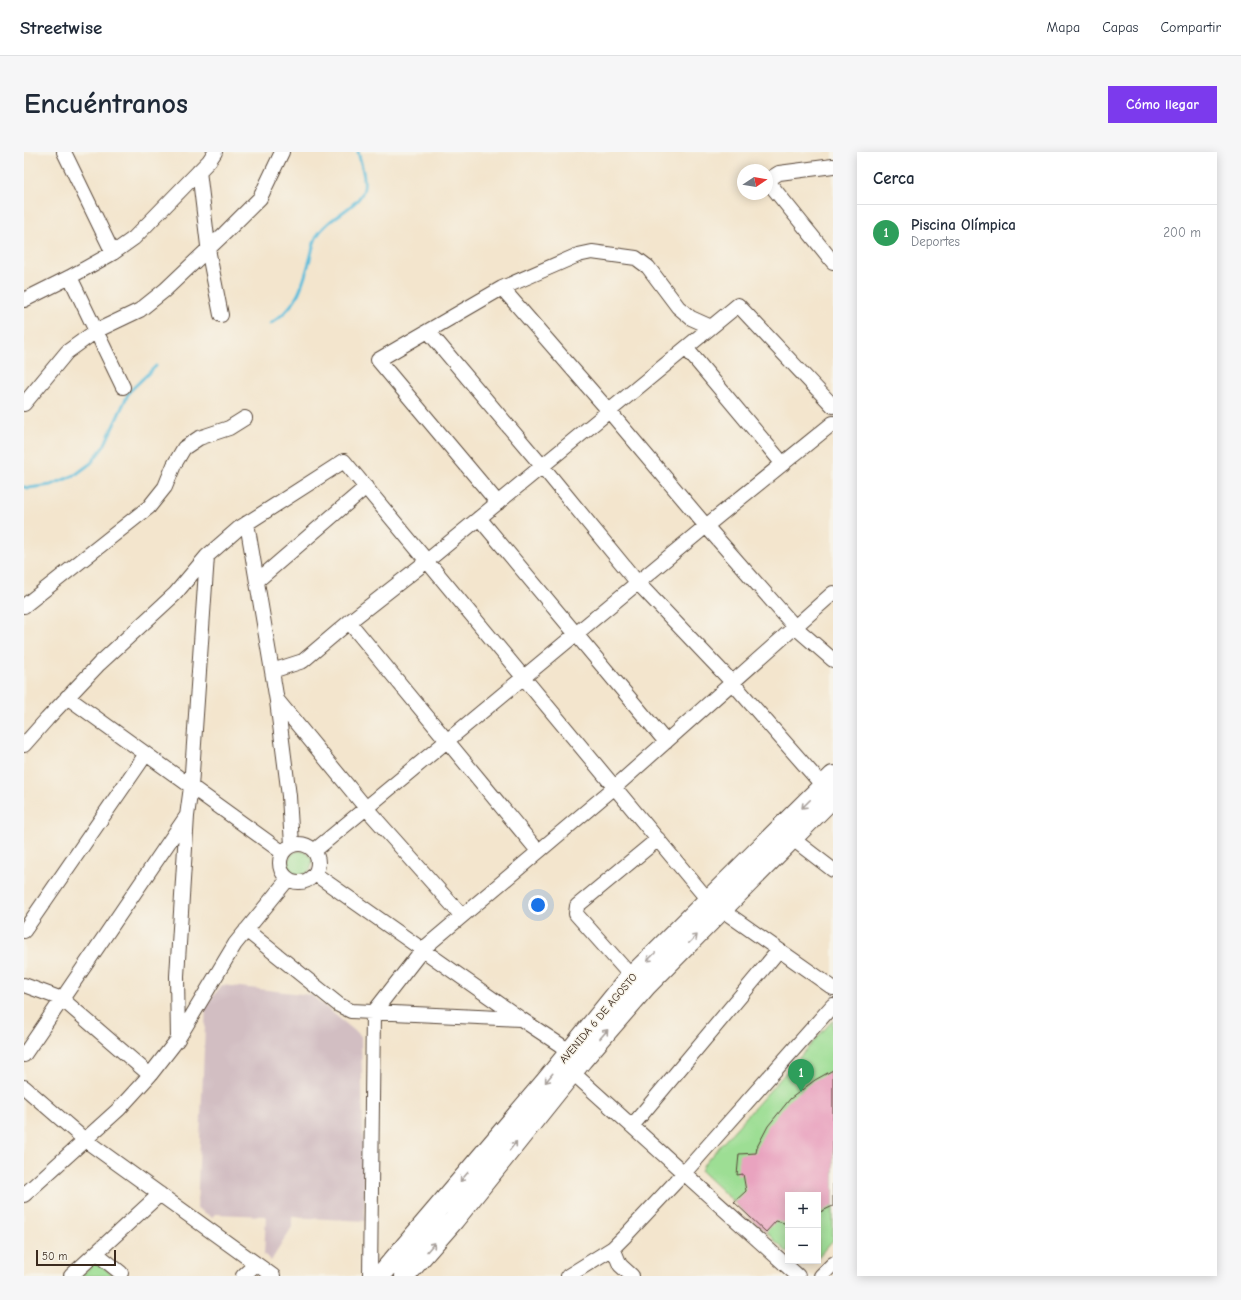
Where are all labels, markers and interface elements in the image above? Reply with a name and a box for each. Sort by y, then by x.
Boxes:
text: Streetwise [20,17,102,39]
text: Mapa [1047,19,1080,36]
text: Capas [1102,19,1138,36]
text: Compartir [1160,19,1221,36]
button: Cómo llegar [1108,86,1217,123]
text: Encuéntranos [24,88,188,120]
north arrow [737,164,773,200]
text: Cerca [873,169,915,188]
text: Piscina Olímpica [911,216,1016,234]
text: 1 [883,225,889,240]
text: 200 m [1163,225,1201,240]
text: Deportes [911,234,960,249]
one-way arrow [801,799,811,809]
your location [528,895,548,915]
one-way arrow [688,934,697,944]
one-way arrow [646,952,656,962]
street label: AVENIDA 6 DE AGOSTO [557,971,640,1066]
one-way arrow [599,1029,608,1040]
pin: 1 [788,1059,814,1092]
one-way arrow [544,1072,553,1083]
one-way arrow [509,1141,517,1152]
one-way arrow [460,1171,469,1182]
map controls [785,1192,821,1264]
button: + [785,1192,821,1228]
button: − [785,1228,821,1264]
one-way arrow [426,1242,435,1252]
scale bar [36,1248,116,1267]
text: 50 m [42,1250,67,1263]

